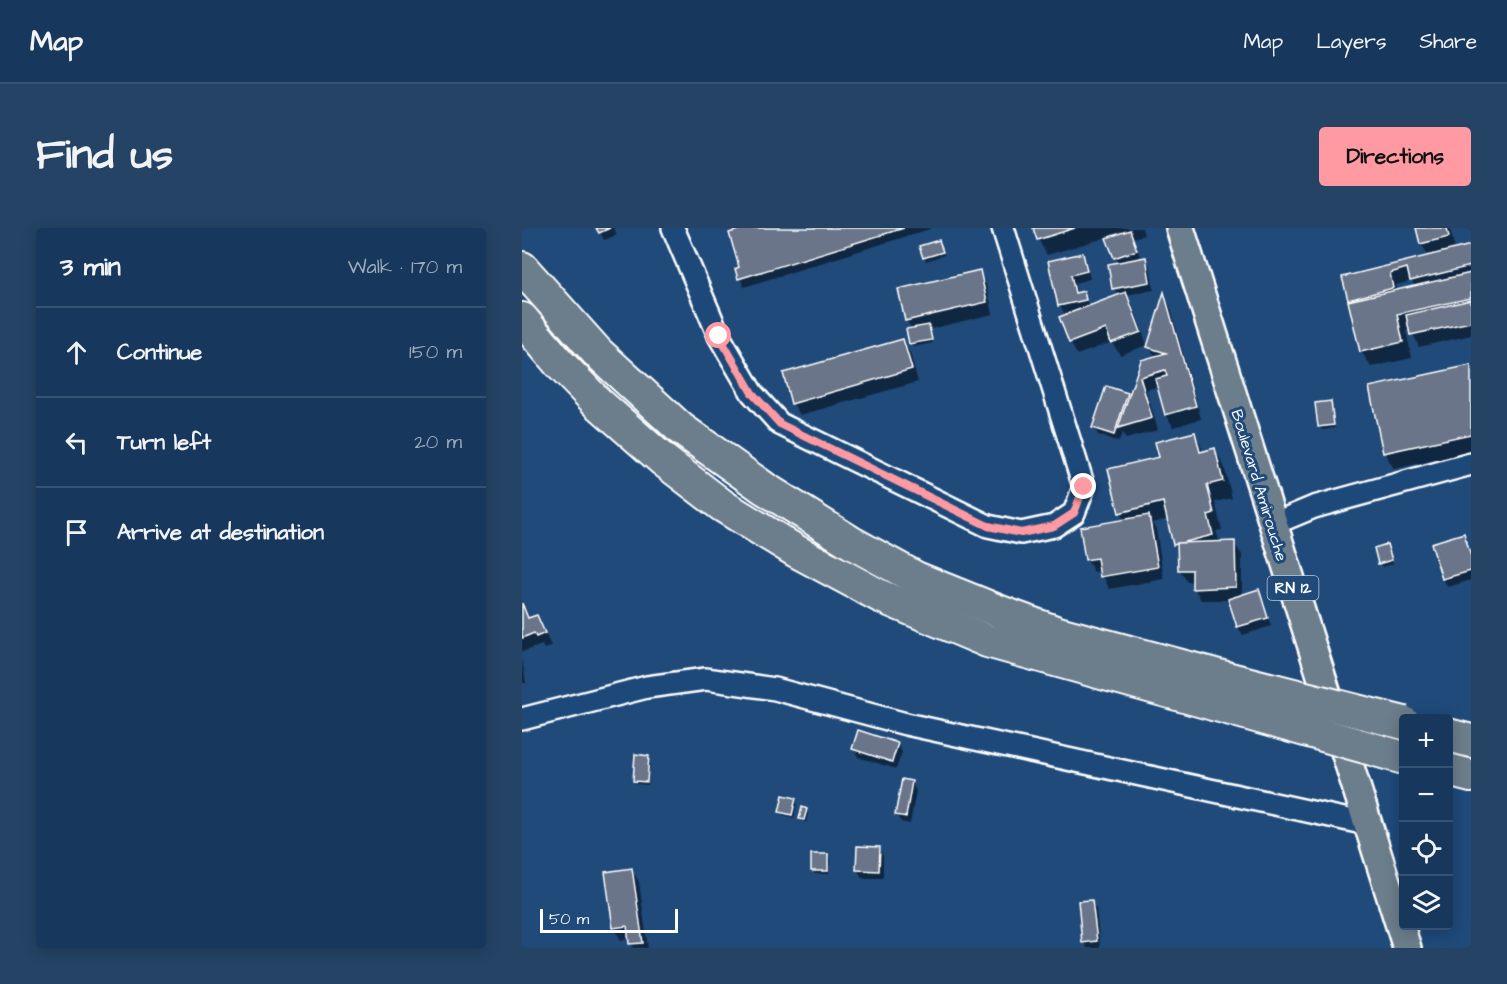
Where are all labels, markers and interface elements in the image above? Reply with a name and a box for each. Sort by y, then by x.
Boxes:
text: Map [30,22,83,61]
text: Map [1243,27,1283,56]
text: Layers [1316,27,1386,56]
text: Share [1419,27,1477,56]
text: Find us [36,127,173,185]
button: Directions [1319,127,1471,186]
text: 3 min [60,249,121,285]
text: Walk · 170 m [348,253,462,281]
route start [705,322,731,348]
icon: ahead [60,336,93,369]
text: Continue [117,337,202,368]
text: 150 m [409,338,462,366]
street label: Boulevard Amirouche [1226,407,1293,564]
icon: left [60,426,93,459]
text: Turn left [117,427,211,458]
text: 20 m [414,428,462,456]
route end [1070,473,1096,499]
icon: arrive [60,516,93,549]
text: Arrive at destination [117,517,324,548]
road number: RN 12 [1268,576,1318,600]
map controls [1399,714,1453,930]
button: + [1399,714,1453,768]
button: − [1399,768,1453,822]
button: locate [1399,822,1453,876]
button: layers [1399,876,1453,930]
scale bar [540,906,678,934]
text: 50 m [549,908,589,930]

